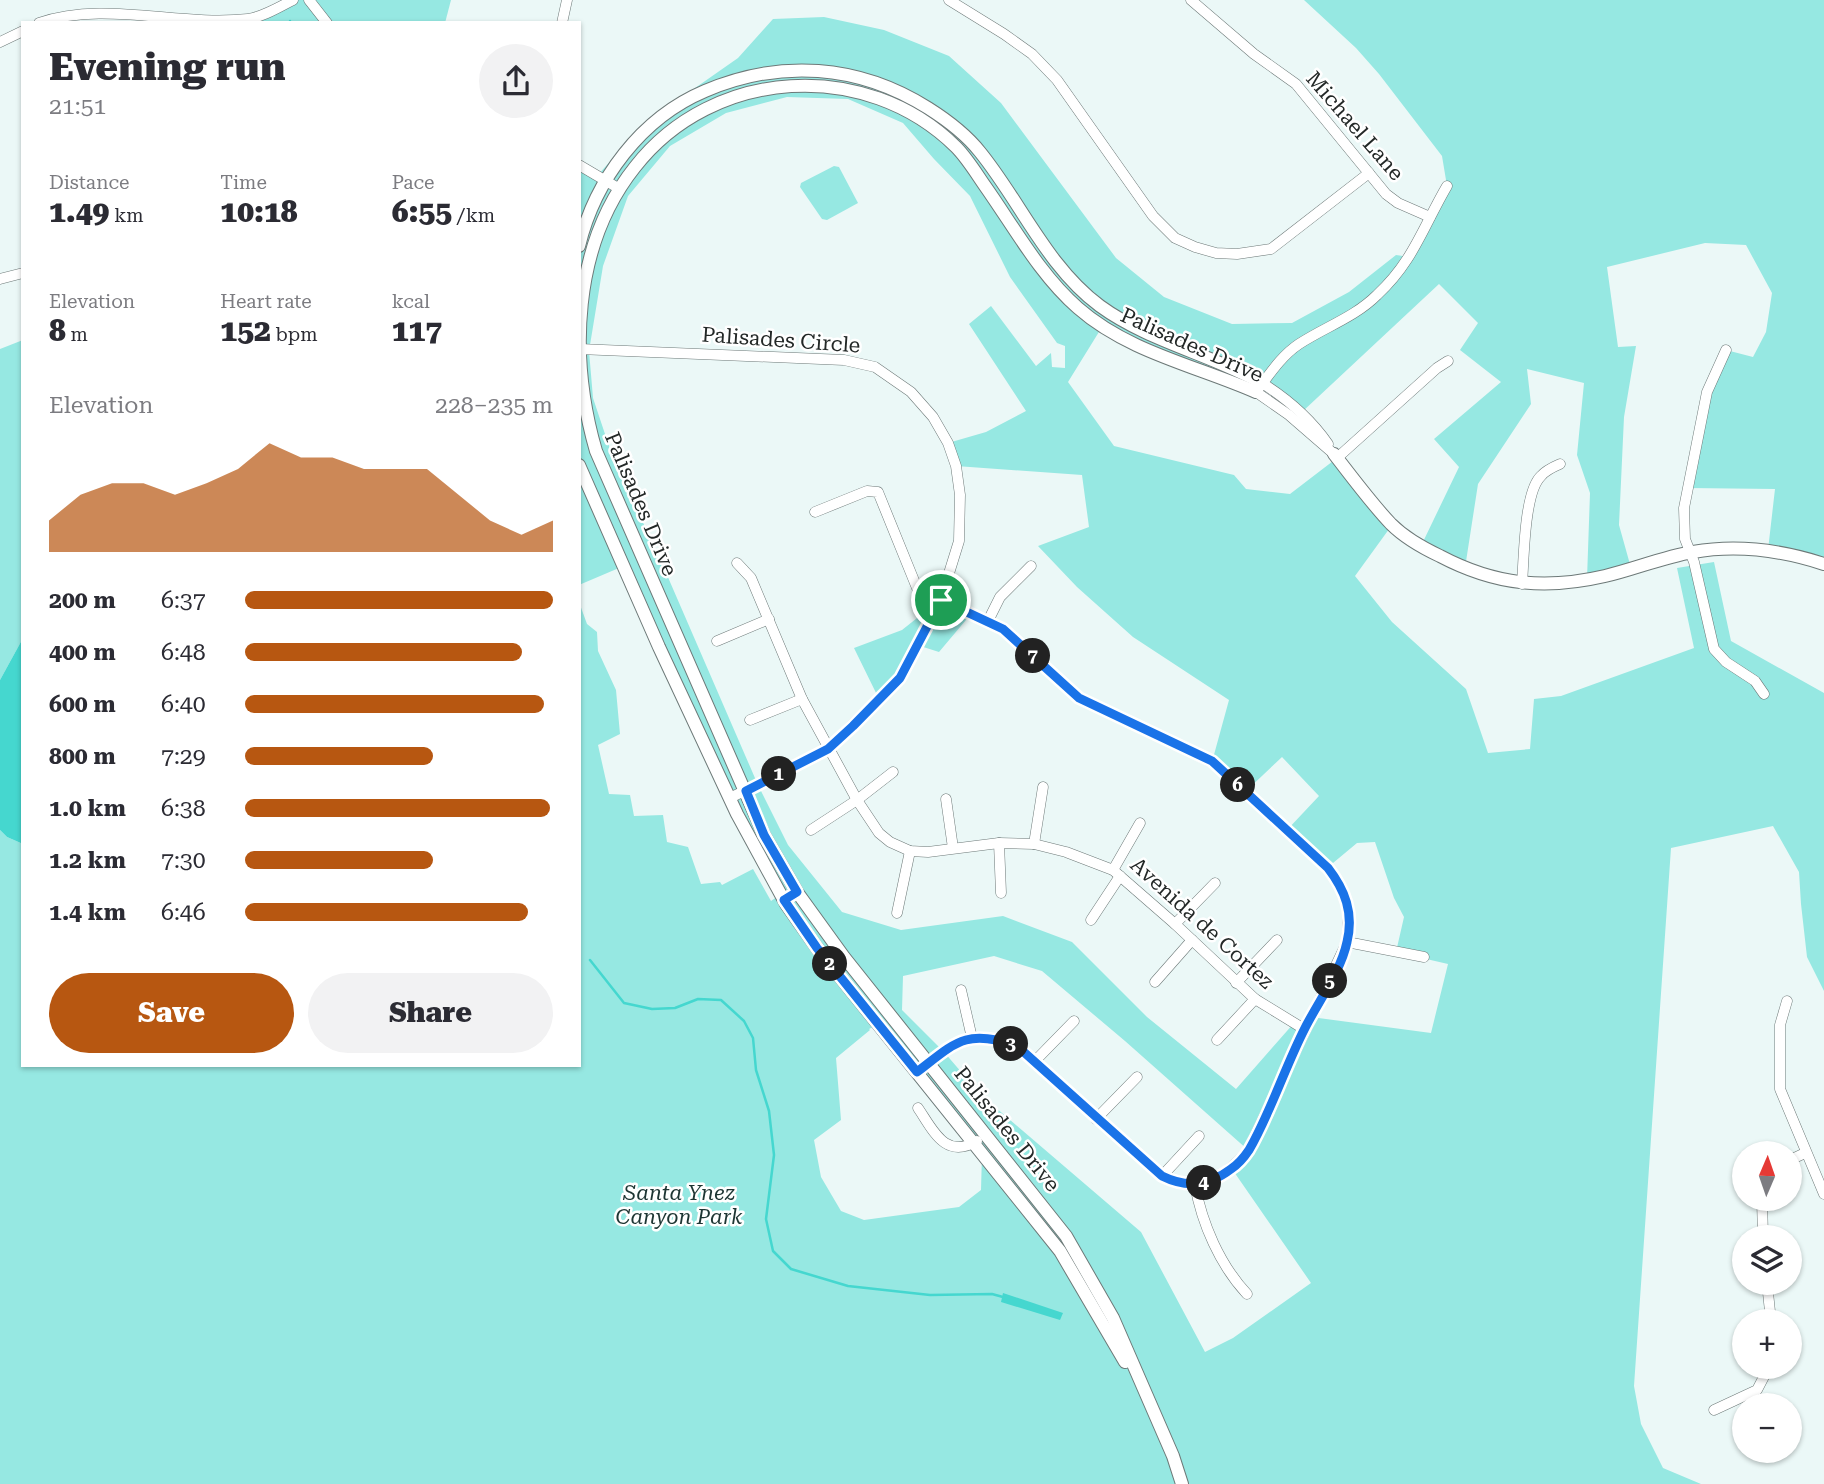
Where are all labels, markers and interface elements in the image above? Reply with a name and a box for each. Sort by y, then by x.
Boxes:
button: share [479,44,553,118]
text: Evening run [49,45,285,89]
street label: Michael Lane [1301,67,1409,185]
text: 21:51 [49,93,106,120]
text: Distance [49,171,129,194]
text: Time [220,171,267,194]
text: Pace [392,171,435,194]
text: 1.49 [49,194,109,229]
text: 10:18 [220,194,298,229]
text: 6:55 [392,194,452,229]
text: km [109,204,144,227]
text: /km [452,204,495,227]
text: Elevation [49,290,135,313]
text: Heart rate [220,290,312,313]
text: kcal [392,290,430,313]
street label: Palisades Drive [1117,303,1267,387]
text: 8 [49,313,66,348]
text: 152 [220,313,271,348]
text: 117 [392,313,442,348]
street label: Palisades Circle [701,322,861,358]
text: m [66,323,88,346]
text: bpm [271,323,318,346]
text: Elevation [49,392,153,419]
text: 228–235 m [435,392,553,419]
street label: Palisades Drive [600,429,682,579]
pin [911,570,971,630]
icon: arrive [922,581,960,619]
text: 200 m [49,587,116,614]
text: 6:37 [161,587,206,614]
pin: 7 [1016,638,1050,674]
text: 400 m [49,639,116,666]
text: 6:48 [161,639,206,666]
text: 7 [1027,644,1038,667]
text: 600 m [49,691,116,718]
text: 6:40 [161,691,206,718]
text: 800 m [49,743,116,770]
text: 7:29 [161,743,206,770]
pin: 1 [762,756,796,792]
text: 1 [773,762,784,785]
pin: 6 [1220,768,1256,802]
text: 6 [1232,773,1243,796]
text: 1.0 km [49,795,126,822]
text: 6:38 [161,795,206,822]
text: 1.2 km [49,847,126,874]
text: 7:30 [161,847,206,874]
street label: Avenida de Cortez [1126,853,1278,994]
text: 1.4 km [49,899,126,926]
text: 6:46 [161,899,206,926]
pin: 2 [812,946,848,982]
text: 2 [824,952,835,975]
pin: 5 [1312,964,1348,998]
text: 5 [1324,969,1335,992]
button: Save [49,973,294,1053]
button: Share [308,973,553,1053]
pin: 3 [993,1026,1028,1062]
text: 3 [1005,1032,1016,1055]
street label: Palisades Drive [949,1062,1065,1196]
north arrow [1732,1141,1802,1211]
map controls [1732,1141,1802,1463]
pin: 4 [1186,1166,1222,1200]
text: 4 [1198,1171,1209,1194]
park label: Santa Ynez Canyon Park [616,1181,743,1229]
button: layers [1732,1225,1802,1295]
button: + [1732,1309,1802,1379]
button: − [1732,1393,1802,1463]

